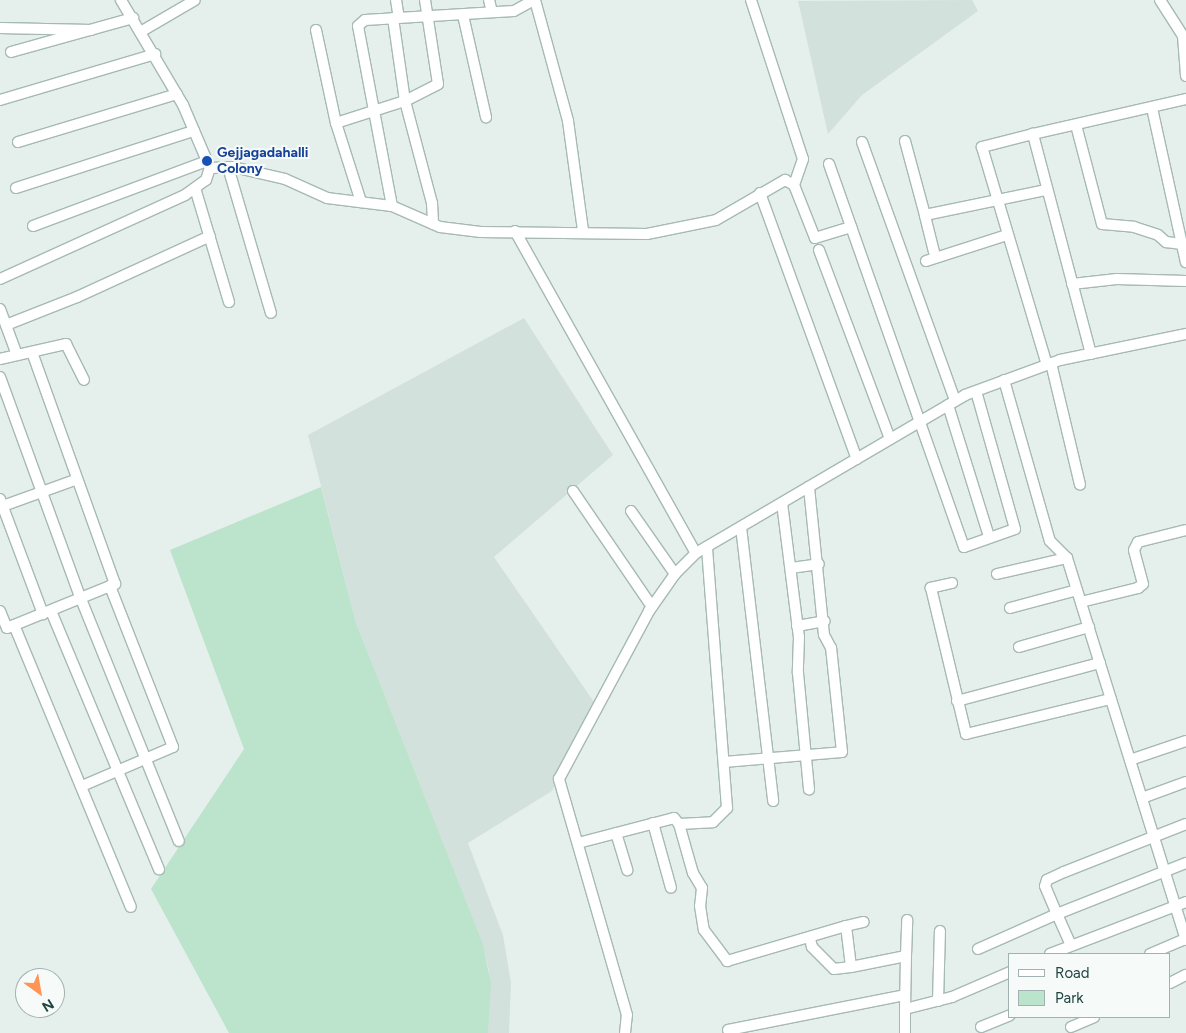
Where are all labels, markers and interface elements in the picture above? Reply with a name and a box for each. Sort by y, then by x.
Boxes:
place label: Gejjagadahalli Colony [217,145,308,178]
marker: Gejjagadahalli Colony [201,155,213,167]
legend [1008,953,1171,1018]
text: Road [1055,964,1090,982]
north arrow [15,968,65,1018]
text: Park [1055,989,1084,1007]
text: N [39,995,57,1015]

